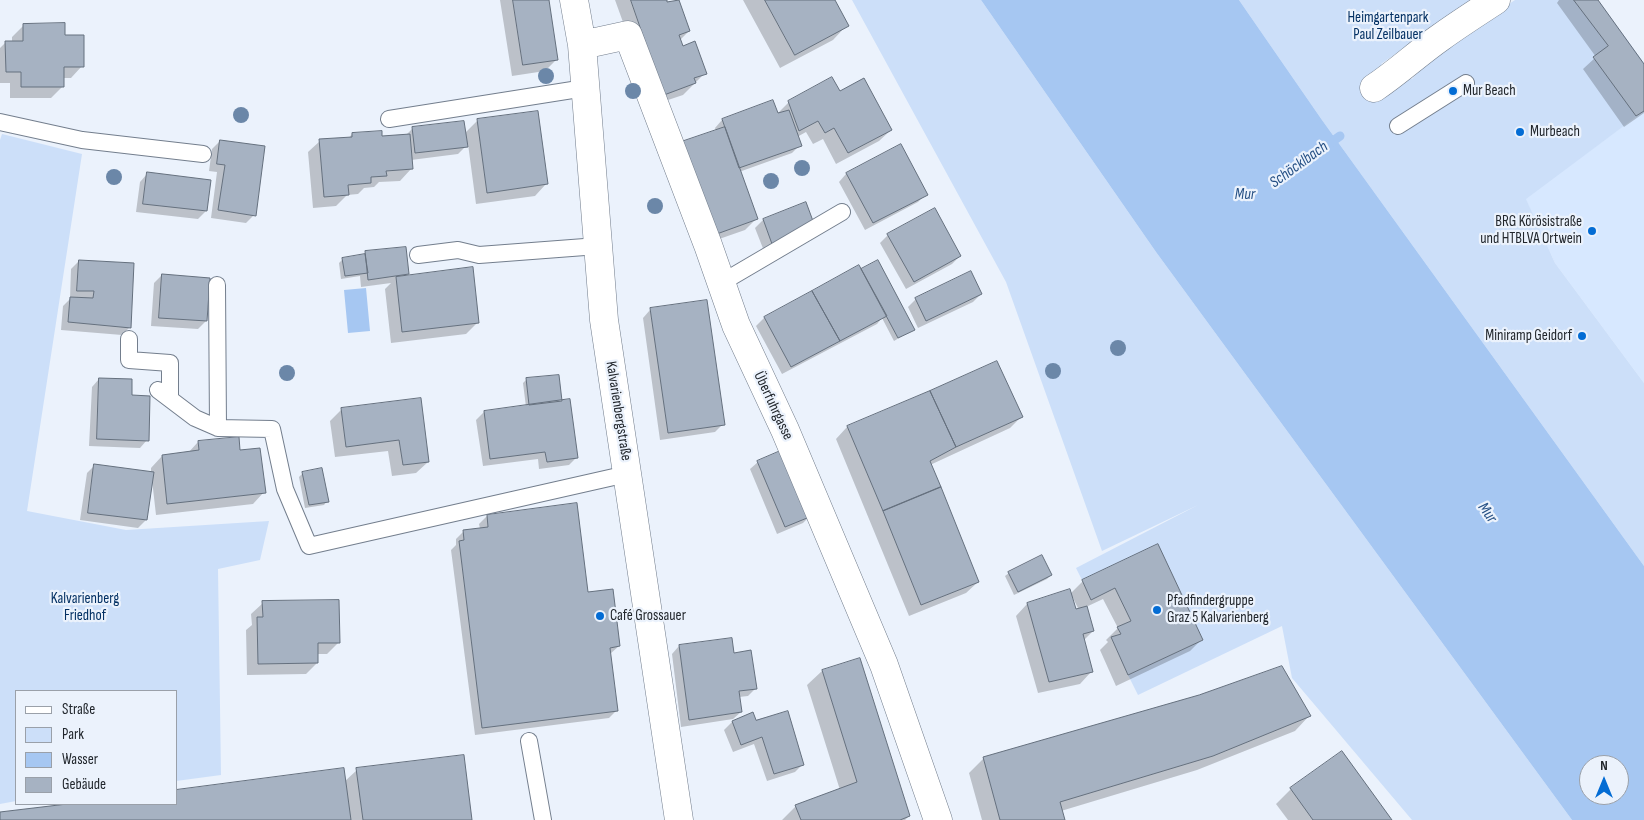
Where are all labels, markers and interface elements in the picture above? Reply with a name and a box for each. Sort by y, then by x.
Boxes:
park label: Heimgartenpark Paul Zeilbauer [1347,9,1429,44]
place label: Mur Beach [1463,82,1516,100]
marker: Mur Beach [1447,85,1459,97]
place label: Murbeach [1530,123,1580,141]
marker: Murbeach [1514,126,1526,138]
water label: Schöcklbach [1266,137,1332,193]
water label: Mur [1235,185,1255,205]
place label: BRG Körösistraße und HTBLVA Ortwein [1480,213,1582,248]
marker: BRG Körösistraße und HTBLVA Ortwein [1586,225,1598,237]
place label: Miniramp Geidorf [1485,327,1572,345]
marker: Miniramp Geidorf [1576,330,1588,342]
street label: Kalvarienbergstraße [601,360,635,462]
street label: Überfuhrgasse [749,369,797,443]
water label: Mur [1473,499,1501,527]
park label: Kalvarienberg Friedhof [51,590,119,625]
place label: Pfadfindergruppe Graz 5 Kalvarienberg [1167,592,1269,627]
marker: Pfadfindergruppe Graz 5 Kalvarienberg [1151,604,1163,616]
place label: Café Grossauer [610,607,686,625]
marker: Café Grossauer [594,610,606,622]
legend [15,690,178,805]
text: Straße [62,700,95,719]
text: Park [62,725,84,744]
text: Wasser [62,750,98,769]
north arrow [1579,755,1629,805]
text: N [1600,757,1608,774]
text: Gebäude [62,775,106,794]

